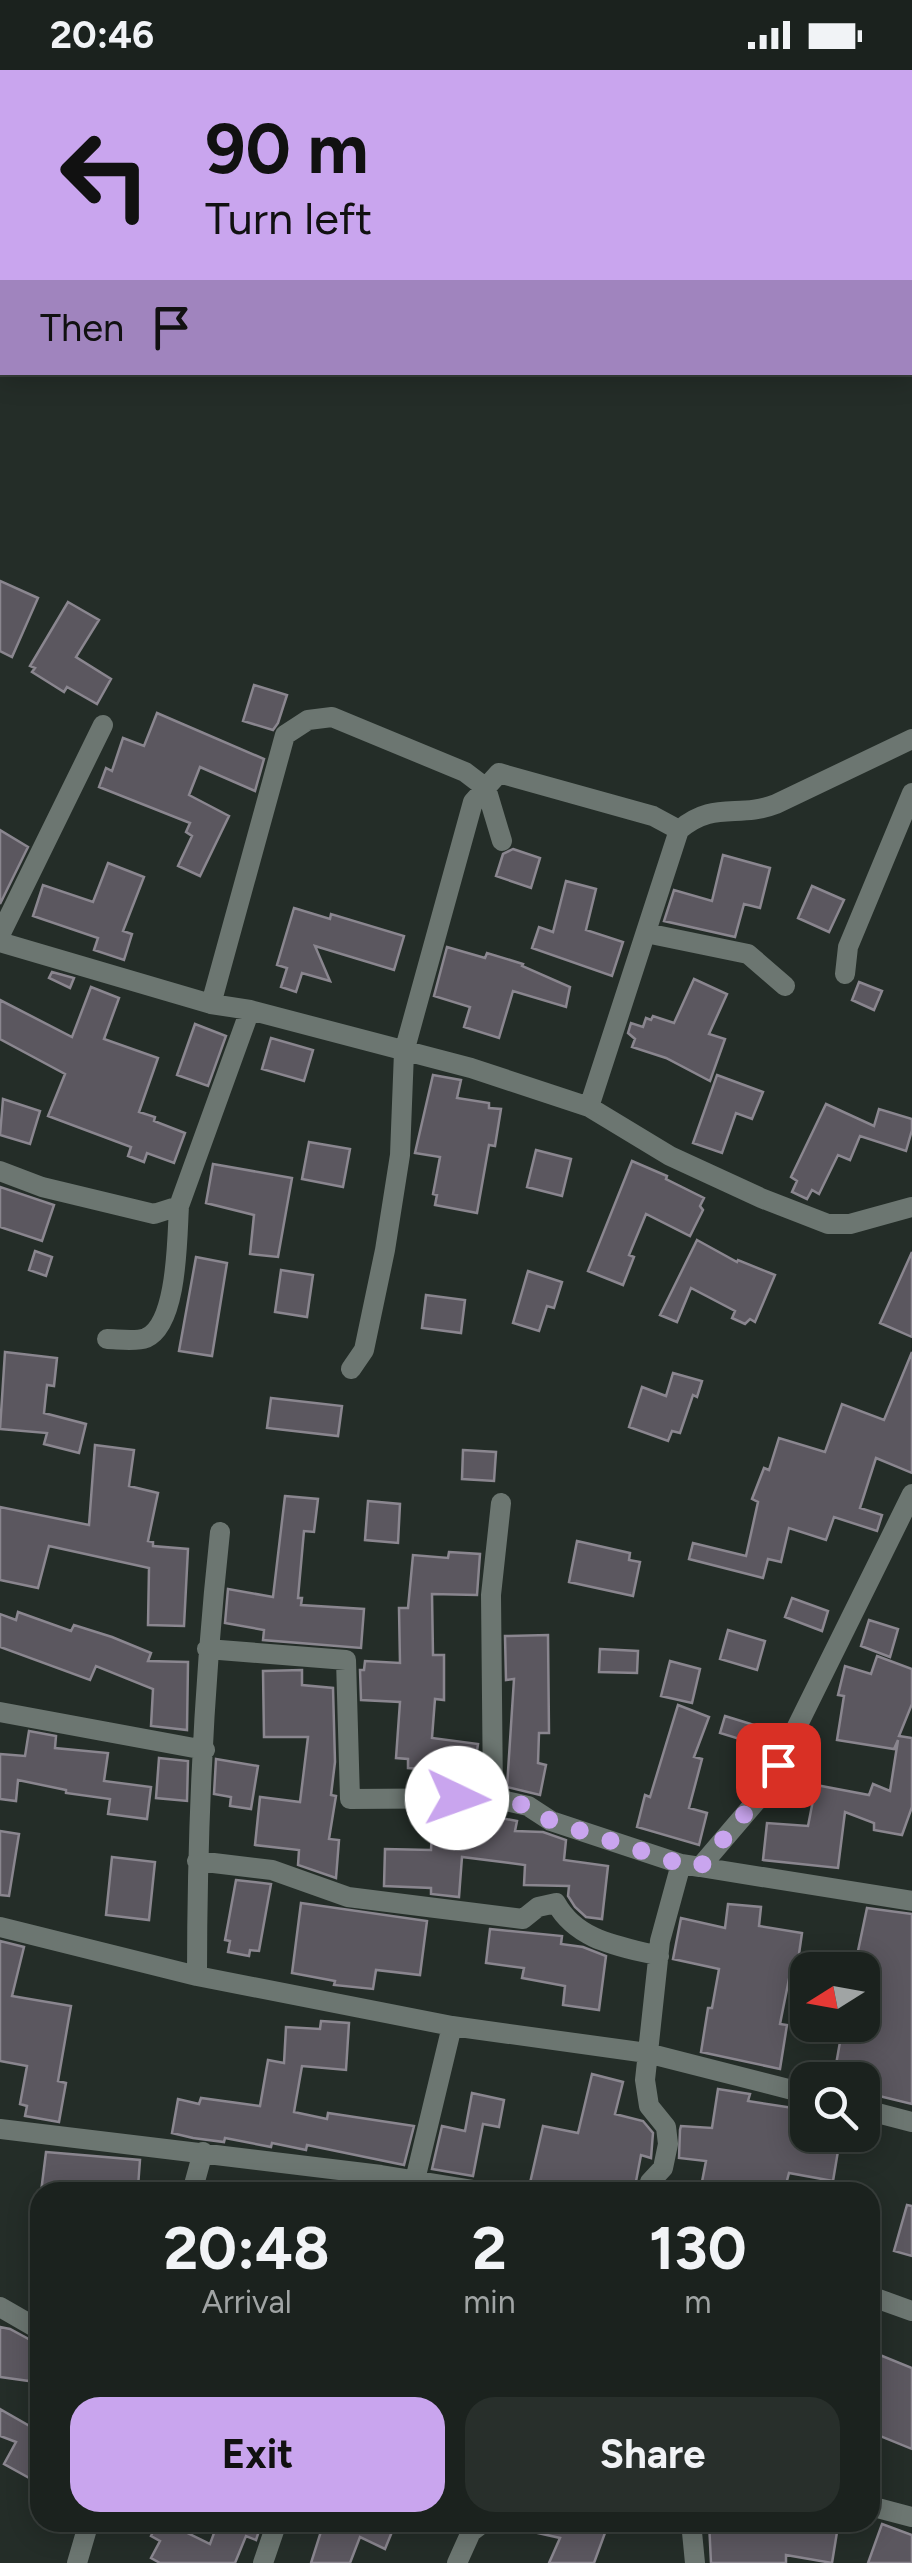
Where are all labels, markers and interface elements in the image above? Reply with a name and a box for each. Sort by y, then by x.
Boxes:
text: 20:46 [50,12,154,58]
text: 90 m [205,106,369,191]
icon: left [40,110,170,240]
text: Turn left [205,191,372,245]
icon: arrive [144,300,199,355]
text: Then [40,305,124,351]
pin [736,1723,821,1808]
icon: arrive [751,1738,806,1793]
position arrow [405,1746,509,1850]
north arrow [790,1952,880,2042]
map controls [790,1952,880,2152]
button: search [790,2062,880,2152]
text: 20:48 [163,2212,330,2284]
text: 2 [472,2212,507,2284]
text: 130 [649,2212,747,2284]
text: Arrival [201,2283,292,2321]
text: min [463,2283,516,2321]
text: m [684,2283,711,2321]
button: Exit [70,2397,445,2512]
button: Share [465,2397,840,2512]

